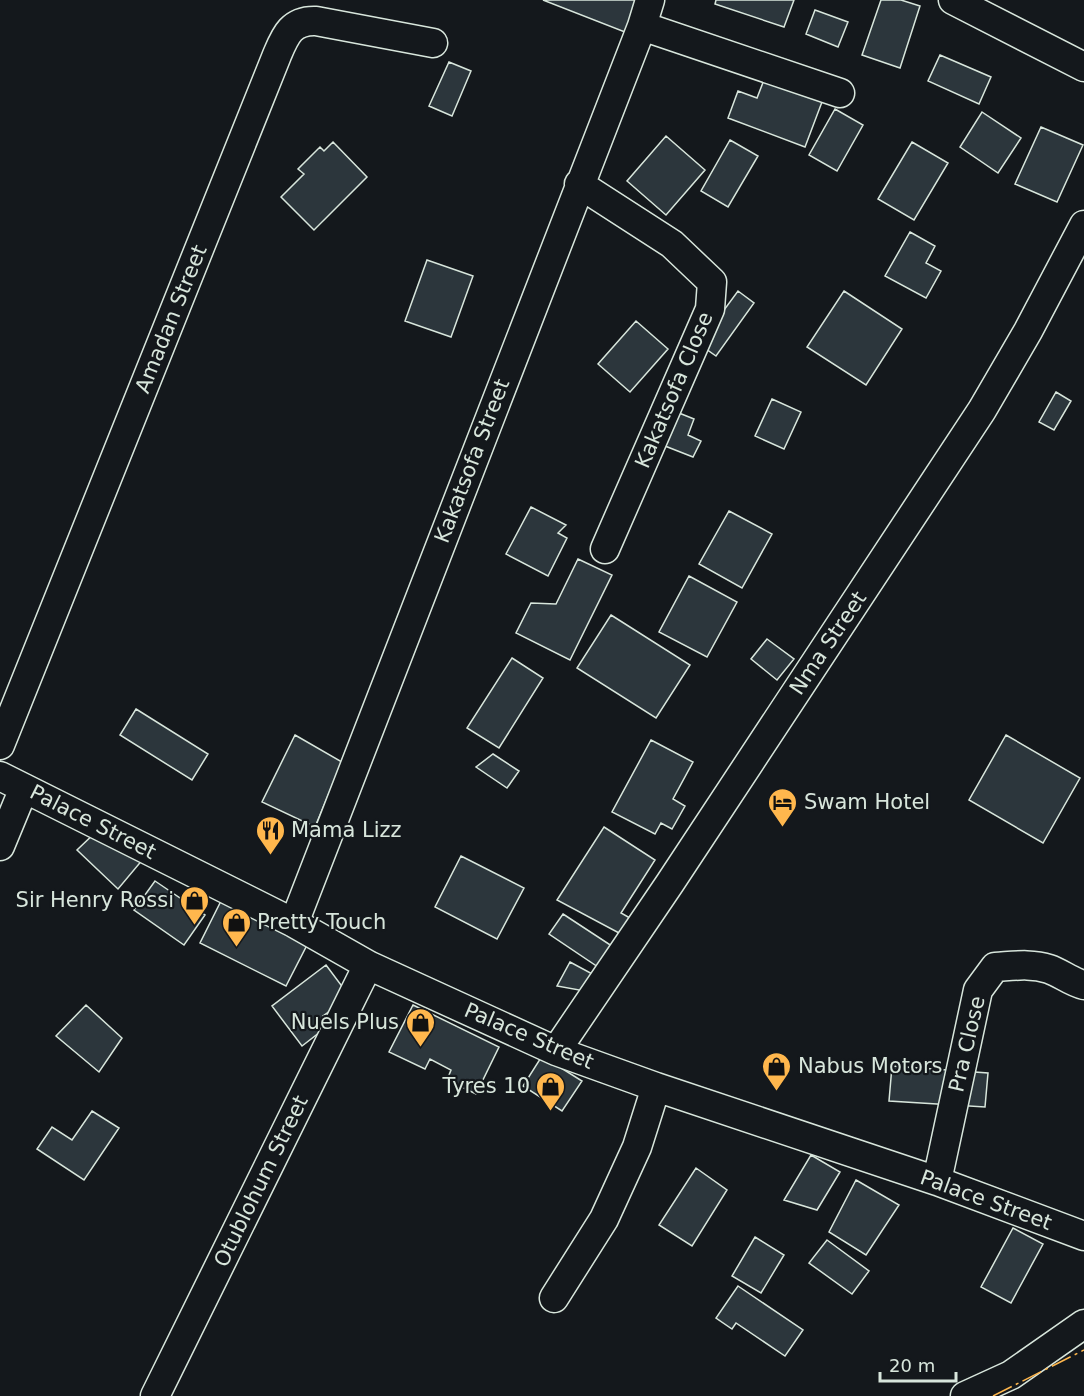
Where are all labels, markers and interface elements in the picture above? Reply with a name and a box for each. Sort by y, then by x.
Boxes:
street label: Amadan Street [130,241,212,397]
street label: Kakatsofa Close [630,308,718,472]
street label: Kakatsofa Street [430,376,514,546]
street label: Nma Street [785,587,871,699]
street label: Palace Street [26,780,160,864]
hotel icon: Swam Hotel [767,786,799,828]
place label: Swam Hotel [804,790,930,814]
restaurant icon: Mama Lizz [254,814,286,856]
place label: Mama Lizz [291,818,402,842]
shop icon: Sir Henry Rossi [179,884,211,926]
place label: Sir Henry Rossi [16,888,174,912]
shop icon: Pretty Touch [220,906,252,948]
place label: Pretty Touch [257,910,386,934]
street label: Pra Close [944,994,990,1094]
street label: Palace Street [461,998,597,1074]
shop icon: Nuels Plus [404,1006,436,1048]
place label: Nuels Plus [291,1010,399,1034]
shop icon: Nabus Motors [761,1050,793,1092]
place label: Nabus Motors [798,1054,942,1078]
shop icon: Tyres 10 [535,1070,567,1112]
place label: Tyres 10 [442,1074,530,1098]
street label: Otublohum Street [209,1091,313,1271]
street label: Palace Street [917,1165,1055,1235]
scale bar [880,1345,956,1383]
text: 20 m [889,1355,935,1376]

